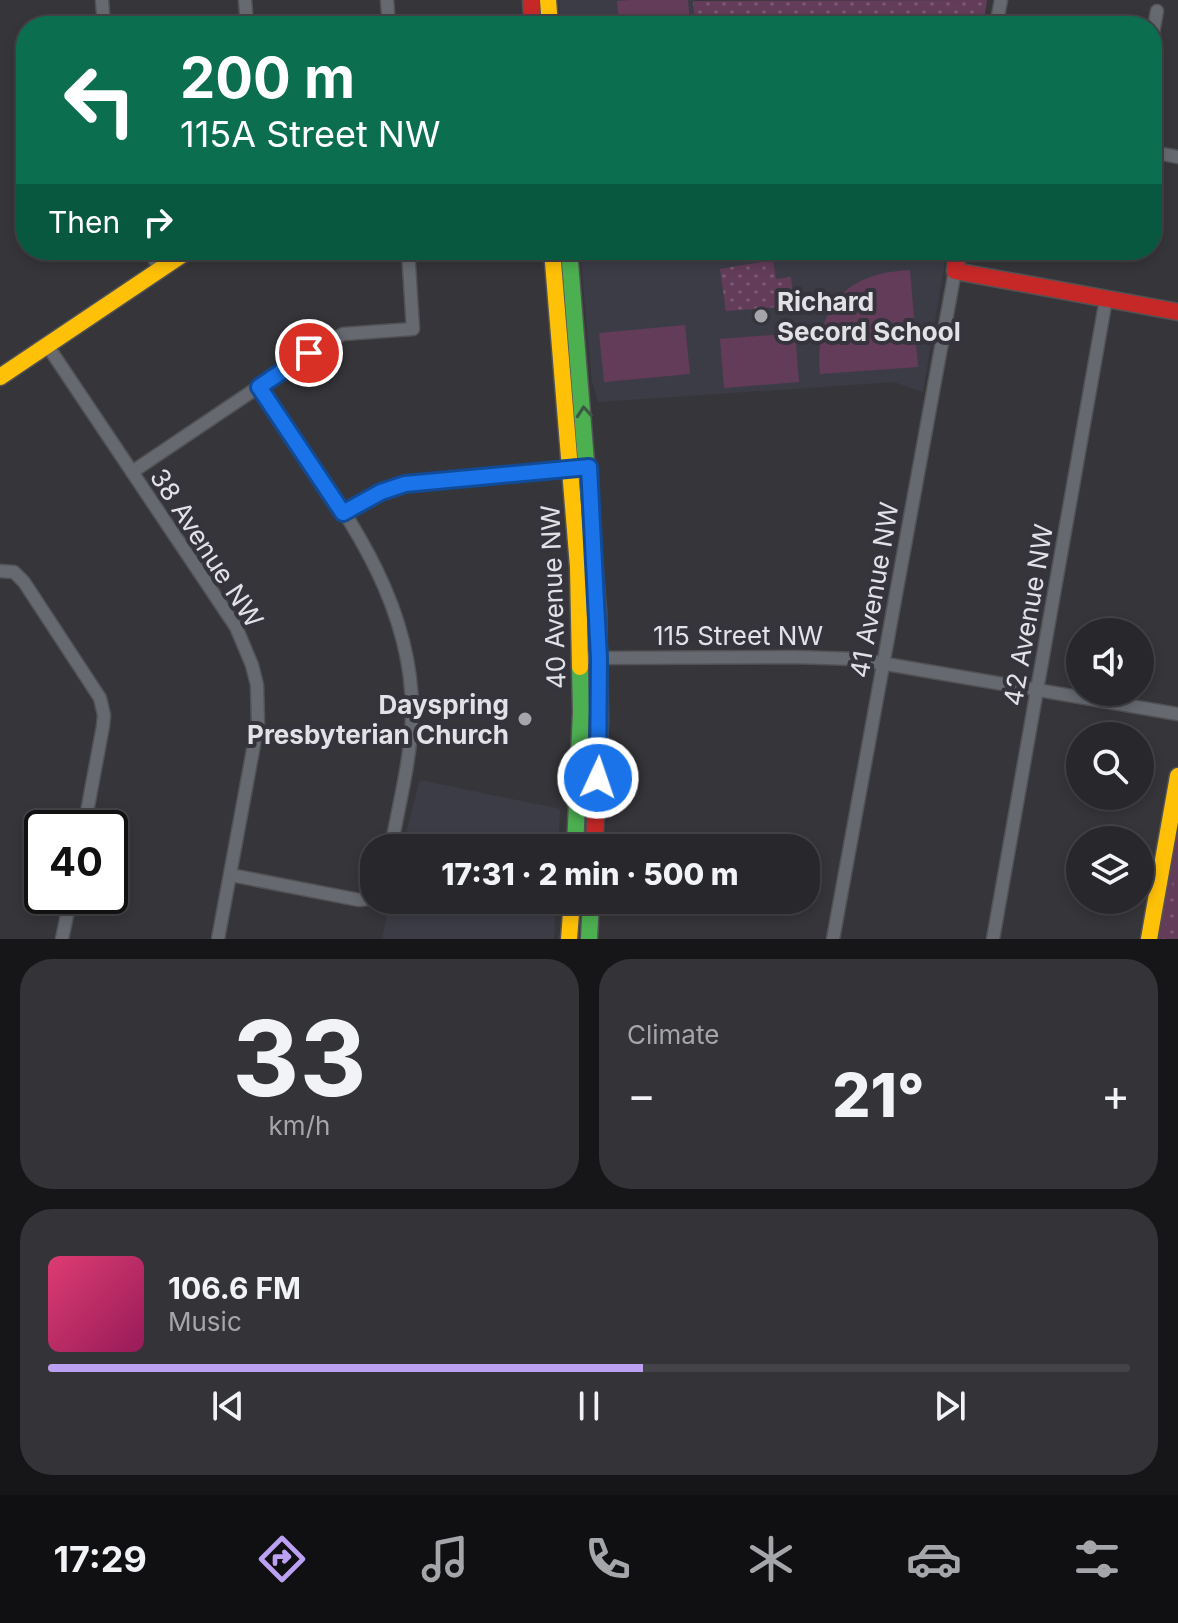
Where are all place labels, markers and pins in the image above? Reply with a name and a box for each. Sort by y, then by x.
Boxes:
place label: Richard Secord School [777,286,961,347]
marker: Richard Secord School [752,307,770,325]
pin [275,319,343,387]
place label: Dayspring Presbyterian Church [247,689,509,750]
marker: Dayspring Presbyterian Church [516,710,534,728]

